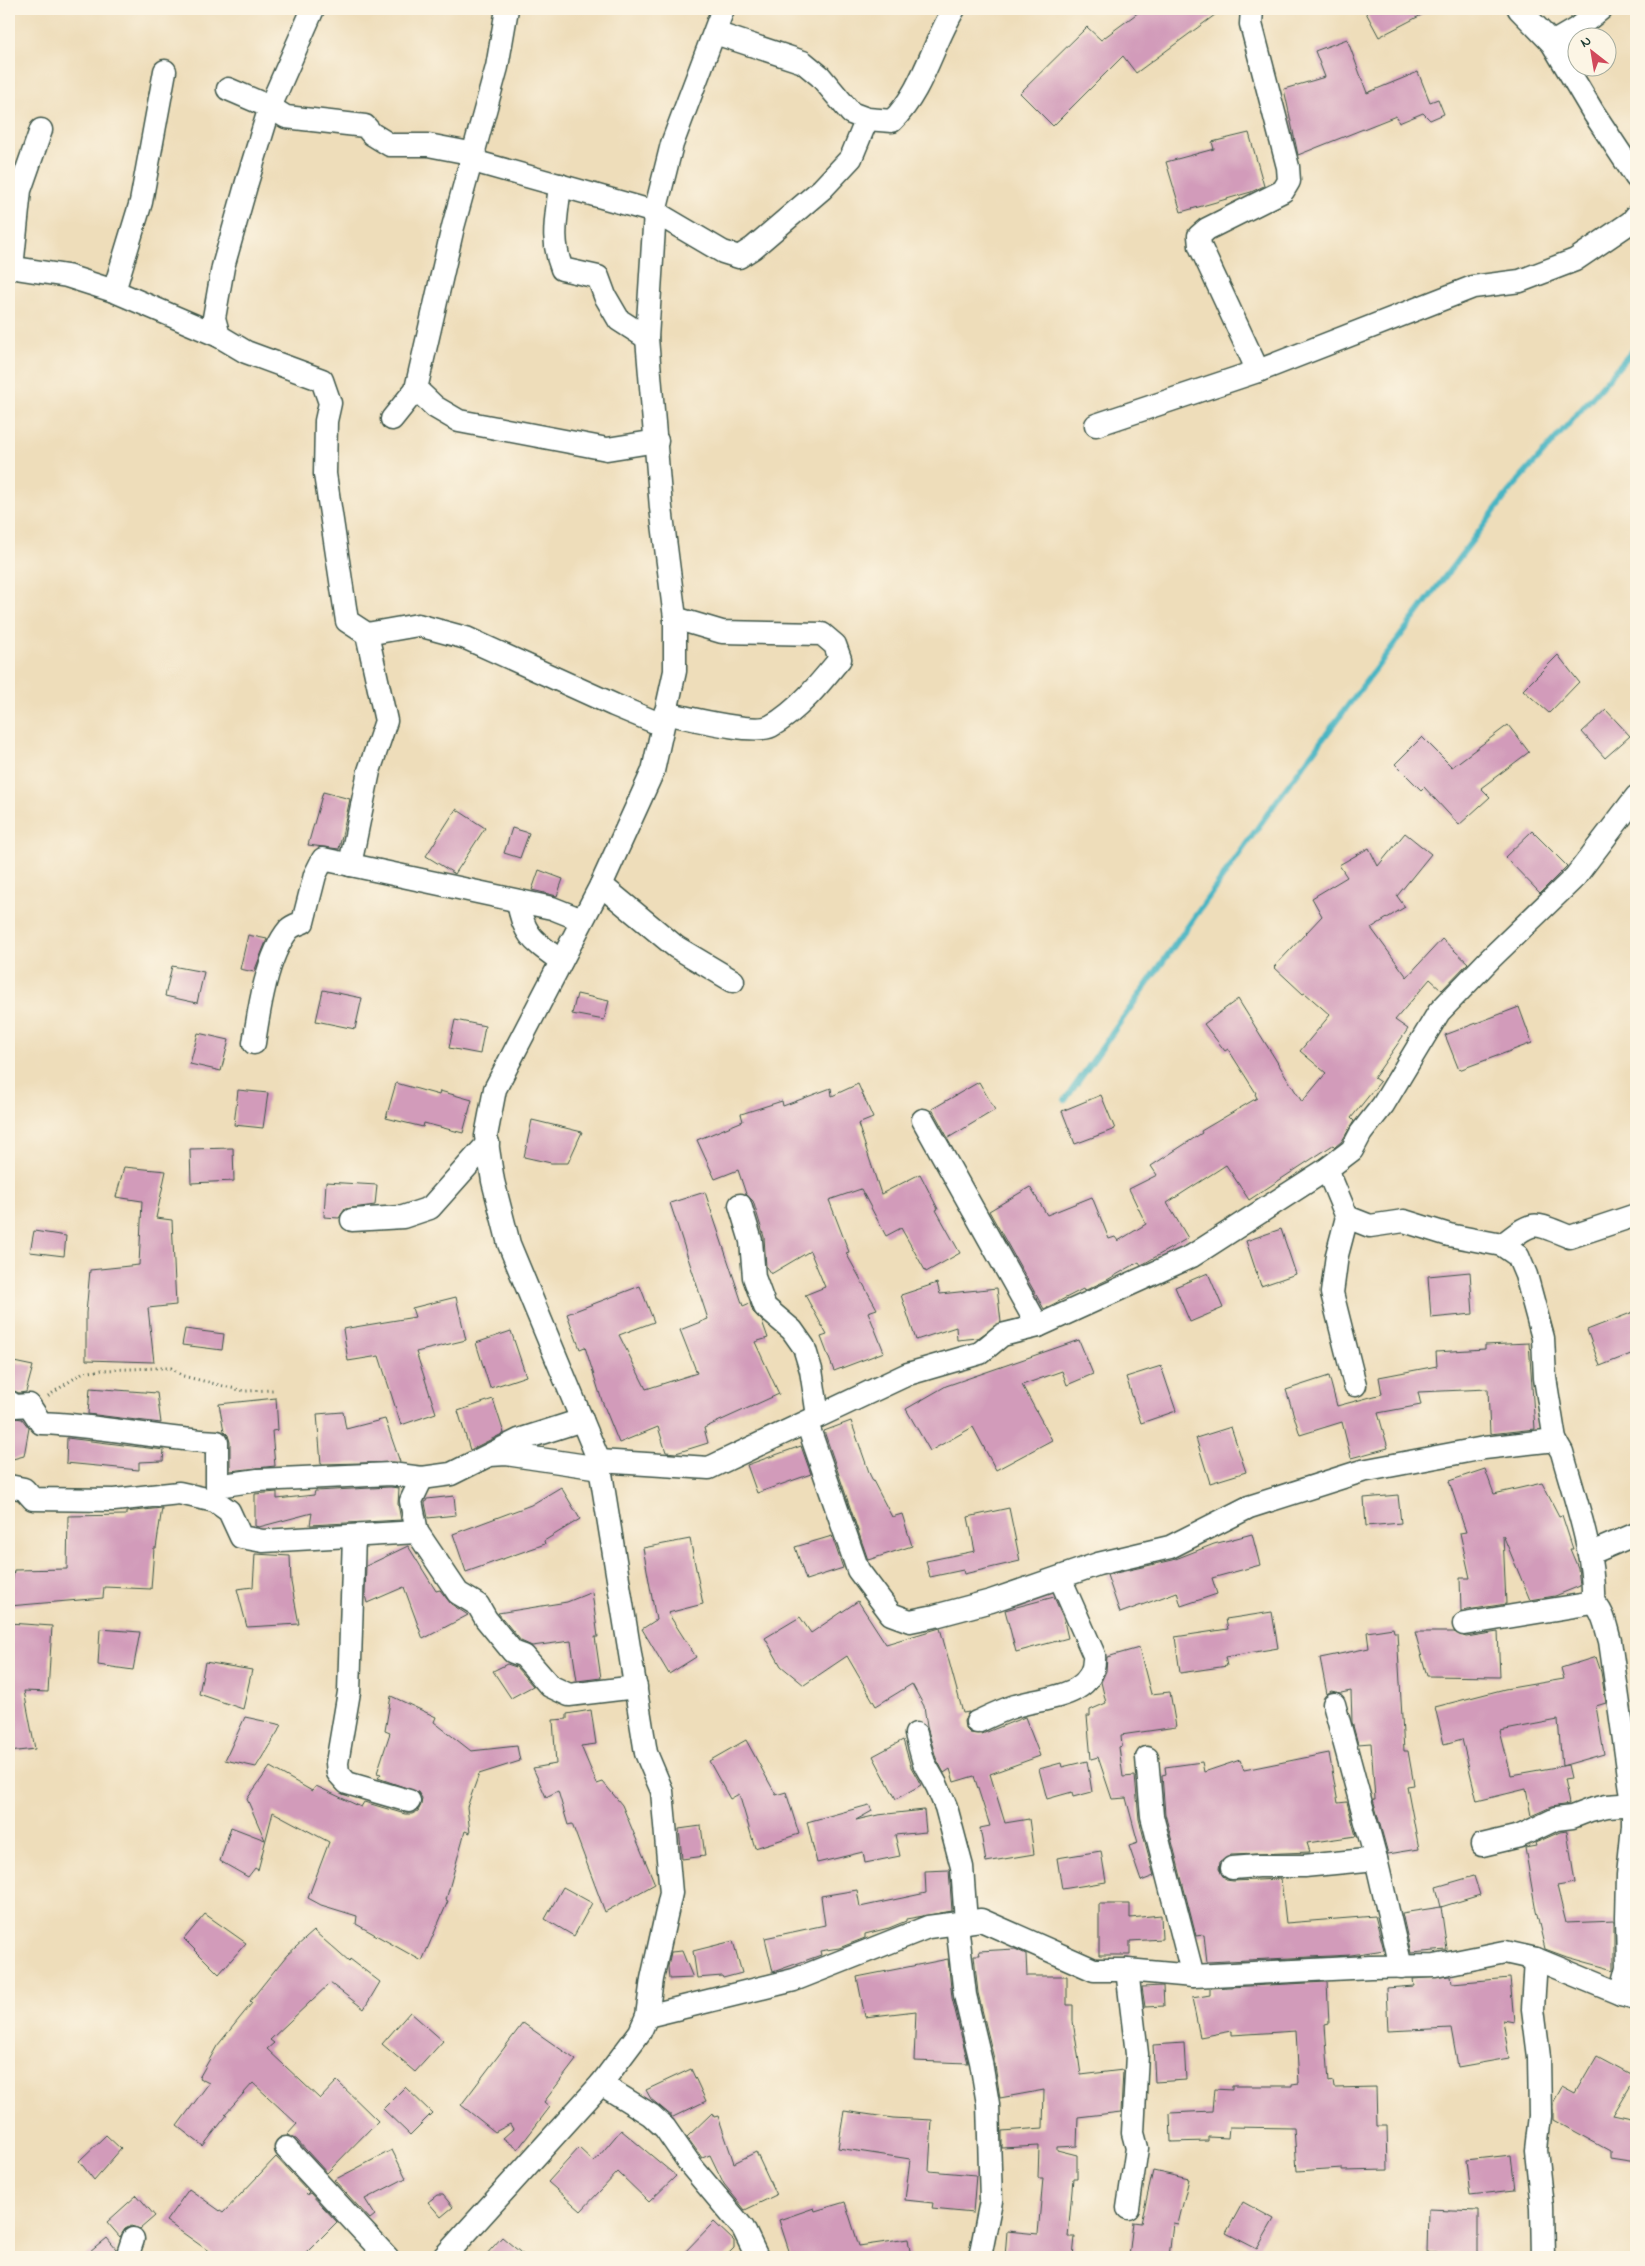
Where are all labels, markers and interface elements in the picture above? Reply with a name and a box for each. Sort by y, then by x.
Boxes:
north arrow [1568,28,1618,78]
text: N [1577,31,1596,54]

